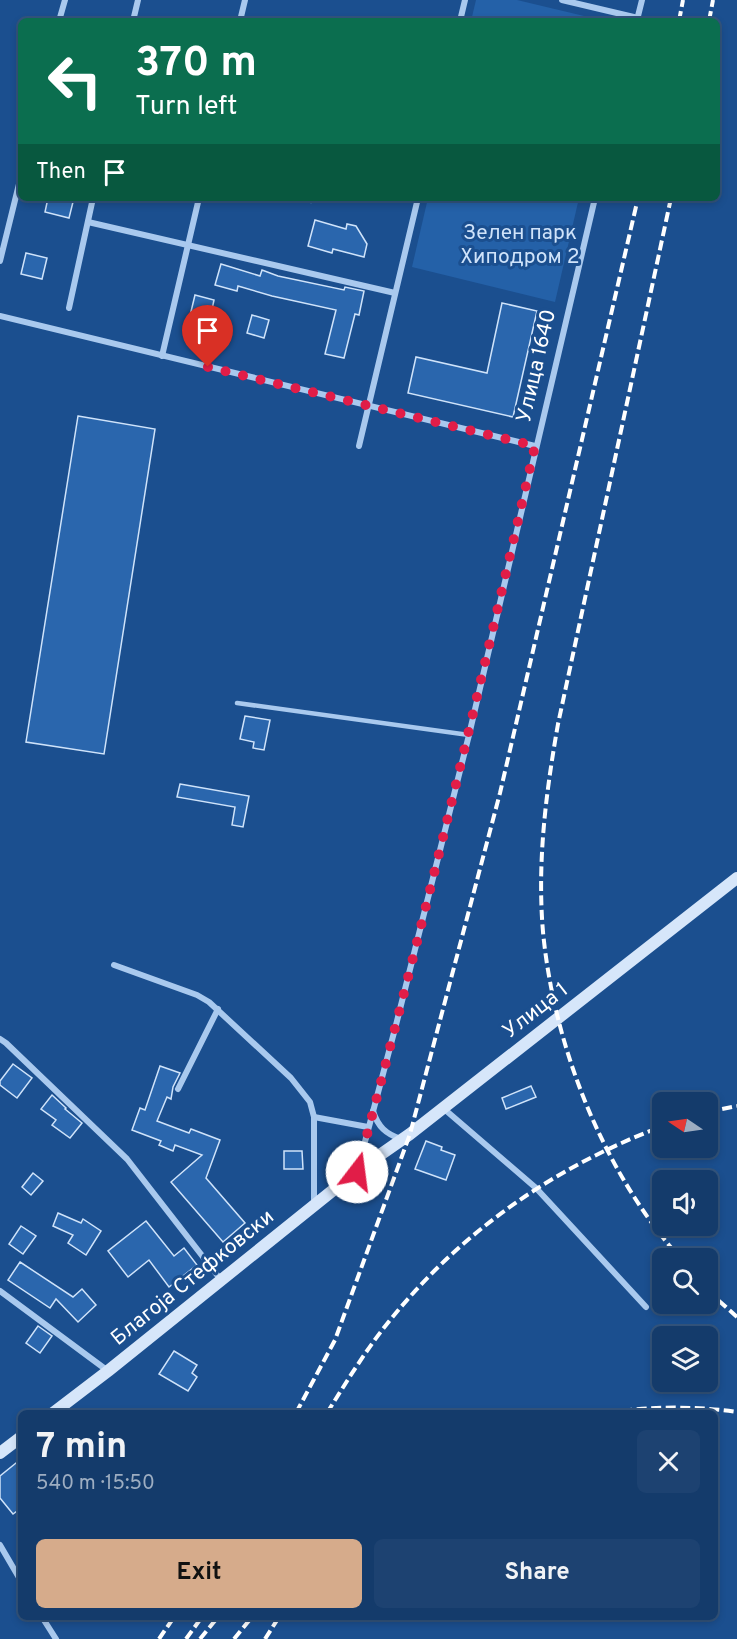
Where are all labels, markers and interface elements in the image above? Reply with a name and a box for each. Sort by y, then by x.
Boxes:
text: 370 m [135,38,257,91]
icon: left [36,42,114,120]
text: Turn left [135,90,237,124]
icon: arrive [98,156,131,189]
text: Then [36,159,86,186]
park label: Зелен парк Хиподром 2 [460,220,580,271]
pin [182,305,233,367]
street label: Улица 1640 [511,307,563,425]
icon: arrive [191,314,224,347]
street label: Улица 1 [498,977,574,1045]
north arrow [652,1092,718,1158]
map controls [652,1092,718,1392]
position arrow [325,1140,389,1204]
button: sound [652,1170,718,1236]
street label: Благоја Стефковски [106,1204,280,1352]
button: search [652,1248,718,1314]
button: layers [652,1326,718,1392]
text: 7 min [36,1425,127,1471]
button: close [637,1430,700,1493]
text: 540 m · 15:50 [36,1471,155,1497]
button: Exit [36,1539,362,1608]
button: Share [374,1539,700,1608]

